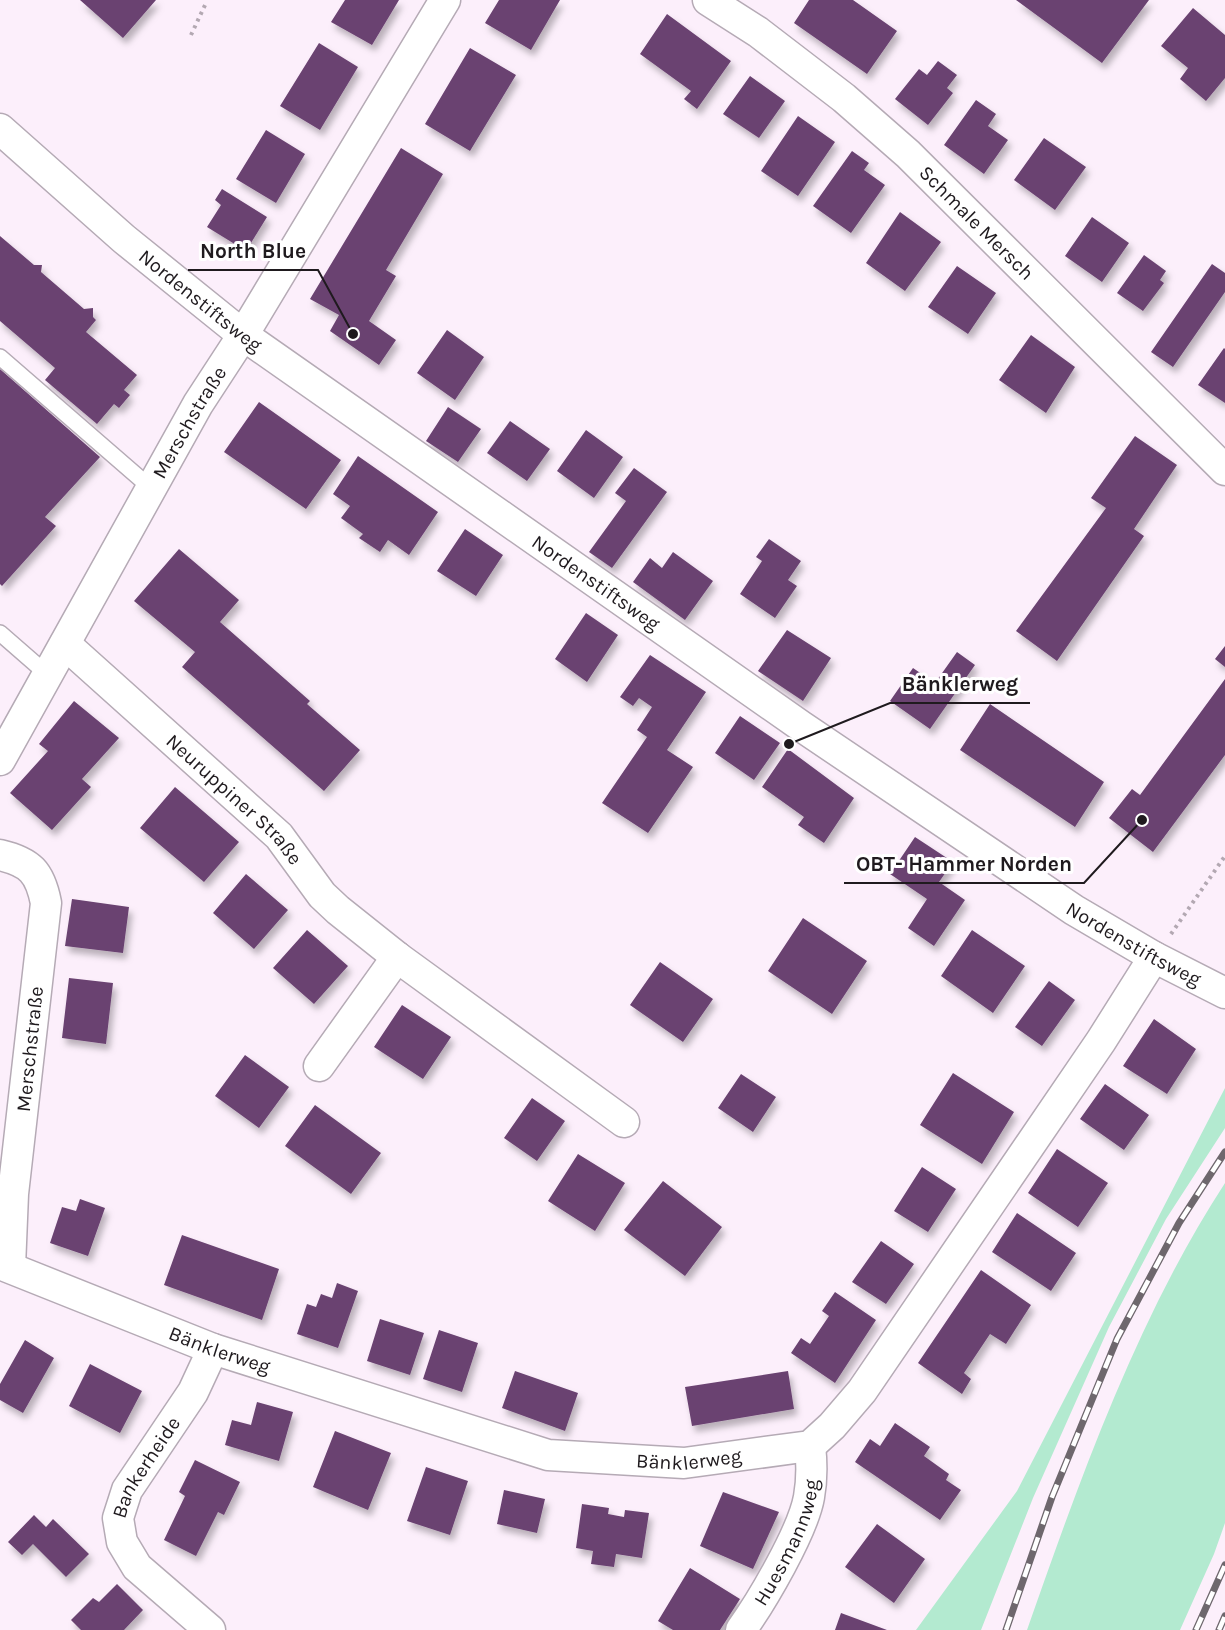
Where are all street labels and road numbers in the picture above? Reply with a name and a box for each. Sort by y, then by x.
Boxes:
street label: Schmale Mersch [915,161,1039,285]
street label: Nordenstiftsweg [134,244,267,356]
street label: Merschstraße [147,362,231,483]
street label: Nordenstiftsweg [528,530,665,635]
street label: Neuruppiner Straße [162,729,307,869]
street label: Nordenstiftsweg [1062,897,1205,991]
street label: Merschstraße [12,985,48,1113]
street label: Bänklerweg [166,1321,273,1378]
street label: Bankerheide [107,1412,185,1521]
street label: Bänklerweg [635,1444,743,1475]
street label: Huesmannweg [749,1478,823,1610]

